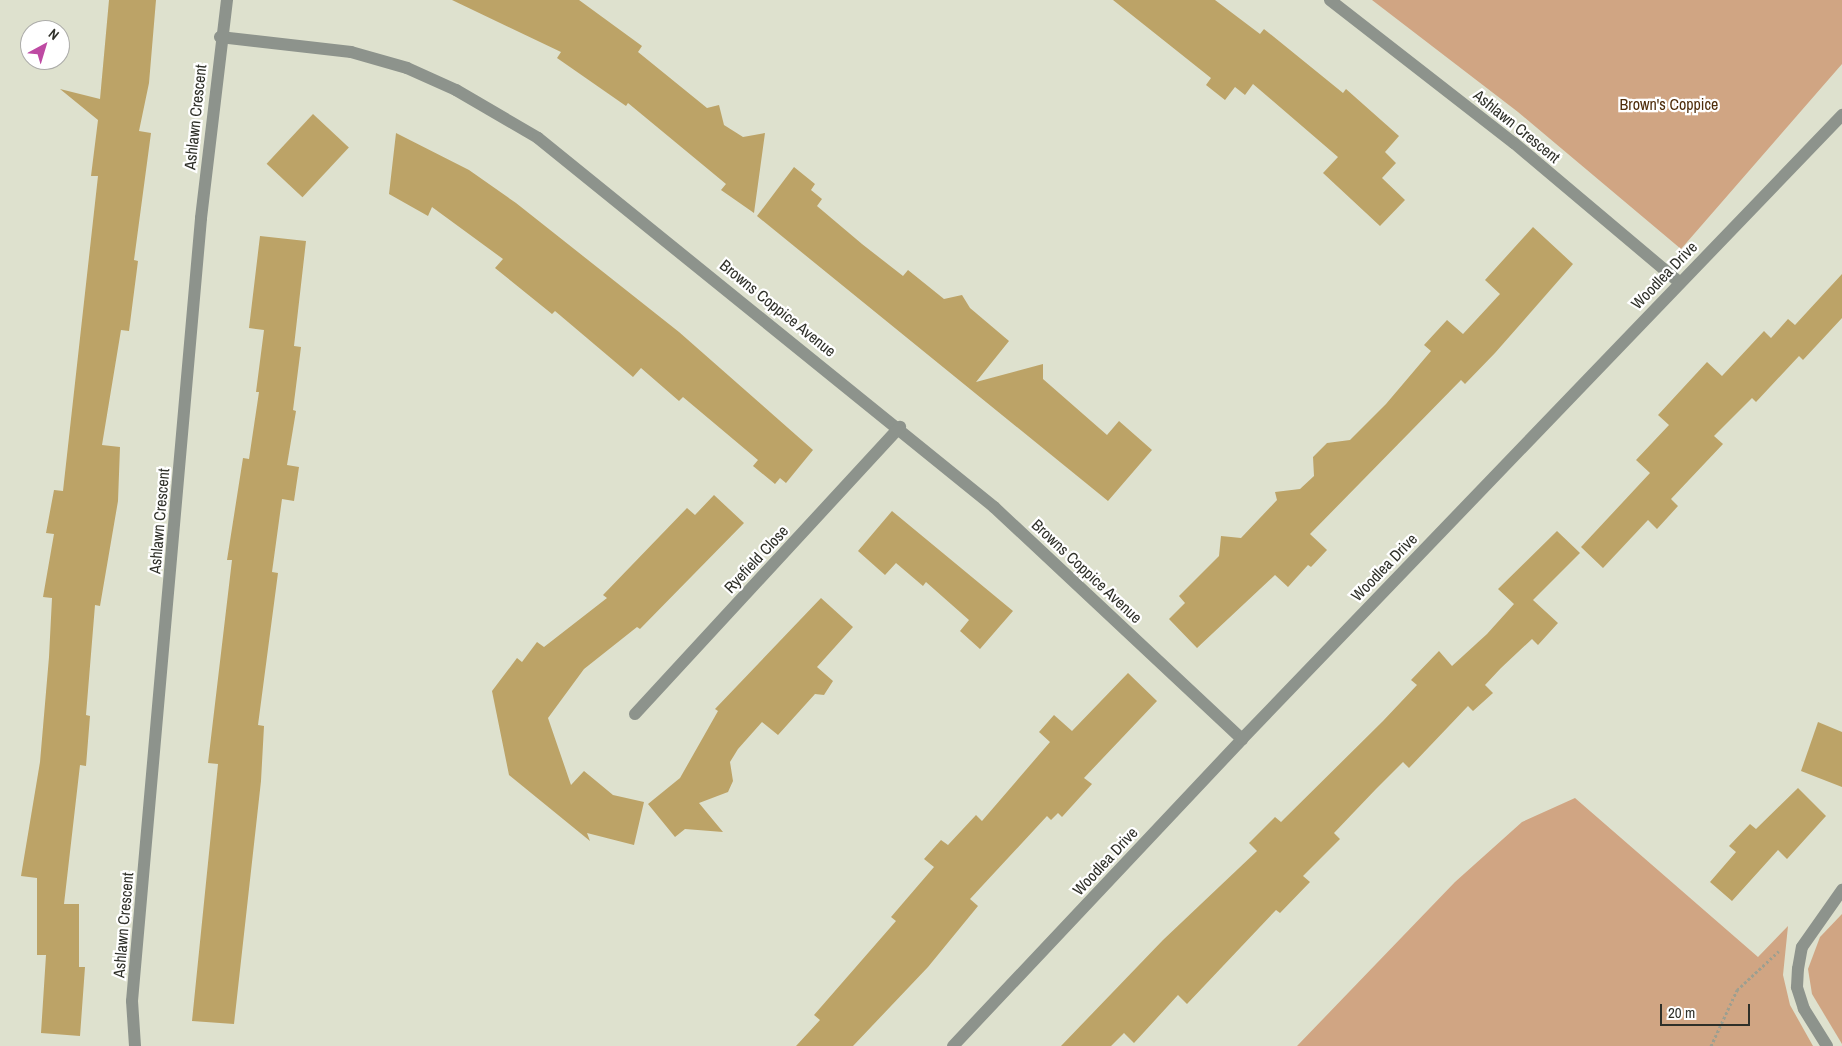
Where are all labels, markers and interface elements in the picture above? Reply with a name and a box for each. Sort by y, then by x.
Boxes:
north arrow [20,20,70,70]
text: N [45,25,63,44]
street label: Ashlawn Crescent [180,63,210,171]
street label: Ashlawn Crescent [1470,85,1564,167]
park label: Brown's Coppice [1620,94,1718,114]
street label: Woodlea Drive [1627,237,1701,313]
street label: Browns Coppice Avenue [716,255,840,361]
street label: Ashlawn Crescent [145,468,173,574]
street label: Browns Coppice Avenue [1028,515,1146,627]
street label: Ryefield Close [720,521,792,597]
street label: Woodlea Drive [1347,529,1421,605]
street label: Woodlea Drive [1068,823,1142,899]
street label: Ashlawn Crescent [109,872,137,978]
scale bar [1662,994,1752,1026]
text: 20 m [1668,1002,1695,1023]

